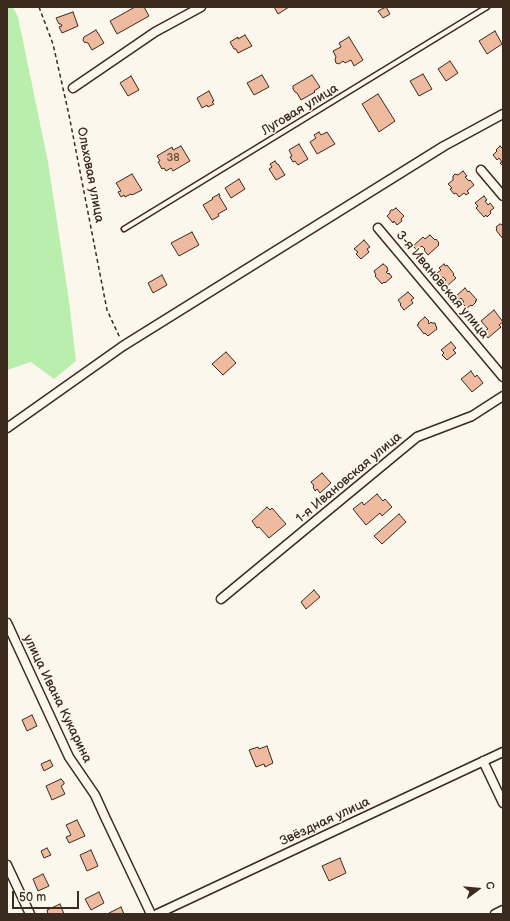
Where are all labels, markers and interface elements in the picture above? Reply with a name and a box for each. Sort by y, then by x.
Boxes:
street label: Луговая улица [259,81,341,139]
street label: Ольховая улица [73,126,107,224]
house number: 38 [166,151,180,165]
street label: 3-я Ивановская улица [392,228,492,342]
street label: 1-я Ивановская улица [293,429,405,527]
street label: улица Ивана Кукарина [19,632,95,766]
street label: Звёздная улица [278,794,372,850]
north arrow [458,869,498,909]
text: С [483,880,497,891]
scale bar [14,883,81,909]
text: 50 m [19,890,46,905]

